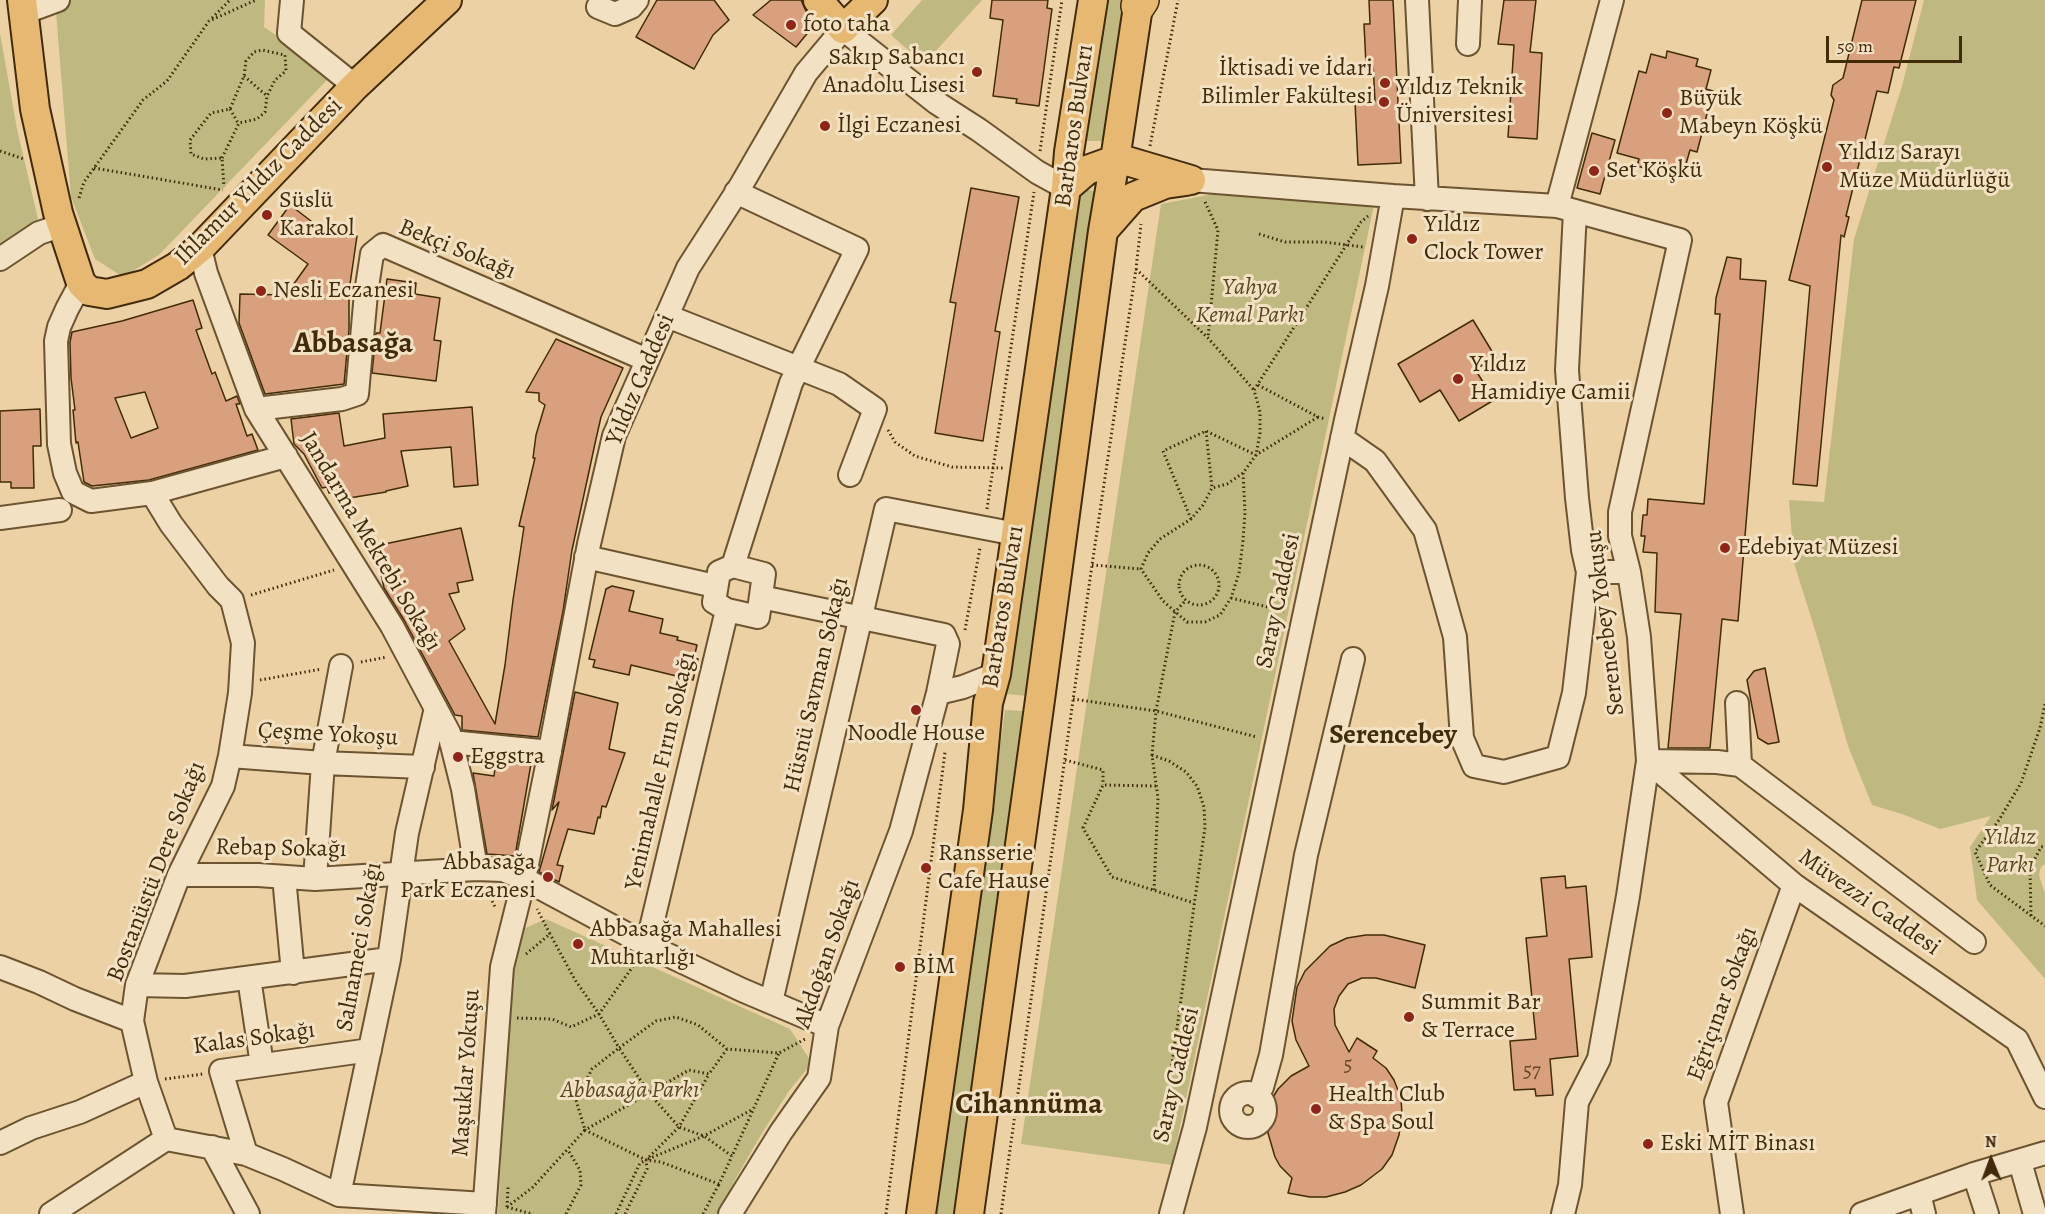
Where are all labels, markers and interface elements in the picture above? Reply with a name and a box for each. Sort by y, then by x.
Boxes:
place label: foto taha [803,11,890,39]
marker: foto taha [784,18,798,32]
scale bar [1829,24,1966,62]
text: 50 m [1837,34,1873,58]
street label: Barbaros Bulvarı [1049,43,1101,209]
place label: Sakıp Sabancı Anadolu Lisesi [823,44,965,100]
place label: İktisadi ve İdari Bilimler Fakültesi [1201,55,1373,111]
marker: Sakıp Sabancı Anadolu Lisesi [970,65,984,79]
place label: Yıldız Teknik Üniversitesi [1396,74,1523,130]
marker: İktisadi ve İdari Bilimler Fakültesi [1378,76,1392,90]
place label: Büyük Mabeyn Köşkü [1679,85,1823,141]
street label: Ihlamur Yıldız Caddesi [169,92,349,272]
marker: Yıldız Teknik Üniversitesi [1377,95,1391,109]
marker: Büyük Mabeyn Köşkü [1660,106,1674,120]
place label: İlgi Eczanesi [837,112,961,140]
marker: İlgi Eczanesi [818,119,832,133]
place label: Yıldız Sarayı Müze Müdürlüğü [1839,139,2010,195]
place label: Set Köşkü [1606,157,1703,185]
marker: Yıldız Sarayı Müze Müdürlüğü [1820,160,1834,174]
marker: Set Köşkü [1587,164,1601,178]
place label: Süslü Karakol [279,187,354,243]
marker: Süslü Karakol [260,208,274,222]
place label: Yıldız Clock Tower [1424,211,1543,267]
street label: Bekçi Sokağı [394,213,520,287]
marker: Yıldız Clock Tower [1405,232,1419,246]
park label: Yahya Kemal Parkı [1195,274,1305,330]
place label: Nesli Eczanesi [273,277,414,305]
marker: Nesli Eczanesi [254,284,268,298]
street label: Yıldız Caddesi [600,310,682,450]
district label: Abbasağa [293,327,413,363]
place label: Yıldız Hamidiye Camii [1470,351,1631,407]
marker: Yıldız Hamidiye Camii [1451,372,1465,386]
street label: Jandarma Mektebi Sokağı [293,427,447,657]
street label: Barbaros Bulvarı [977,524,1031,690]
street label: Serencebey Yokuşu [1580,529,1632,717]
street label: Saray Caddesi [1251,531,1307,671]
place label: Edebiyat Müzesi [1737,534,1898,562]
marker: Edebiyat Müzesi [1718,541,1732,555]
street label: Hüsnü Savman Sokağı [778,575,856,795]
street label: Yenimahalle Fırın Sokağı [620,649,702,893]
marker: Noodle House [909,703,923,717]
street label: Çeşme Yokoşu [257,717,399,753]
place label: Noodle House [847,720,985,748]
district label: Serencebey [1329,720,1457,752]
place label: Eggstra [470,743,545,771]
marker: Eggstra [451,750,465,764]
street label: Bostanüstü Dere Sokağı [102,758,212,986]
park label: Yıldız Parkı [1984,824,2036,880]
street label: Rebap Sokağı [215,833,347,865]
place label: Ransserie Cafe Hause [938,840,1049,896]
street label: Müvezzi Caddesi [1792,843,1946,963]
place label: Abbasağa Park Eczanesi [400,849,536,905]
street label: Salnameci Sokağı [331,860,389,1034]
marker: Ransserie Cafe Hause [919,861,933,875]
marker: Abbasağa Park Eczanesi [541,870,555,884]
street label: Akdoğan Sokağı [789,875,867,1033]
place label: Abbasağa Mahallesi Muhtarlığı [590,916,782,972]
street label: Eğriçınar Sokağı [1682,923,1764,1085]
marker: Abbasağa Mahallesi Muhtarlığı [571,937,585,951]
place label: BİM [912,953,955,981]
marker: BİM [893,960,907,974]
street label: Maşuklar Yokuşu [447,988,487,1158]
place label: Summit Bar & Terrace [1421,989,1541,1045]
street label: Saray Caddesi [1147,1005,1207,1145]
marker: Summit Bar & Terrace [1402,1010,1416,1024]
street label: Kalas Sokağı [191,1016,317,1062]
house number: 5 [1343,1053,1353,1079]
house number: 57 [1523,1059,1541,1085]
park label: Abbasağa Parkı [561,1077,699,1105]
place label: Health Club & Spa Soul [1328,1081,1445,1137]
district label: Cihannüma [955,1088,1103,1124]
marker: Health Club & Spa Soul [1309,1102,1323,1116]
place label: Eski MİT Binası [1660,1130,1815,1158]
north arrow [1961,1130,2021,1190]
text: N [1985,1131,1997,1153]
marker: Eski MİT Binası [1641,1137,1655,1151]

